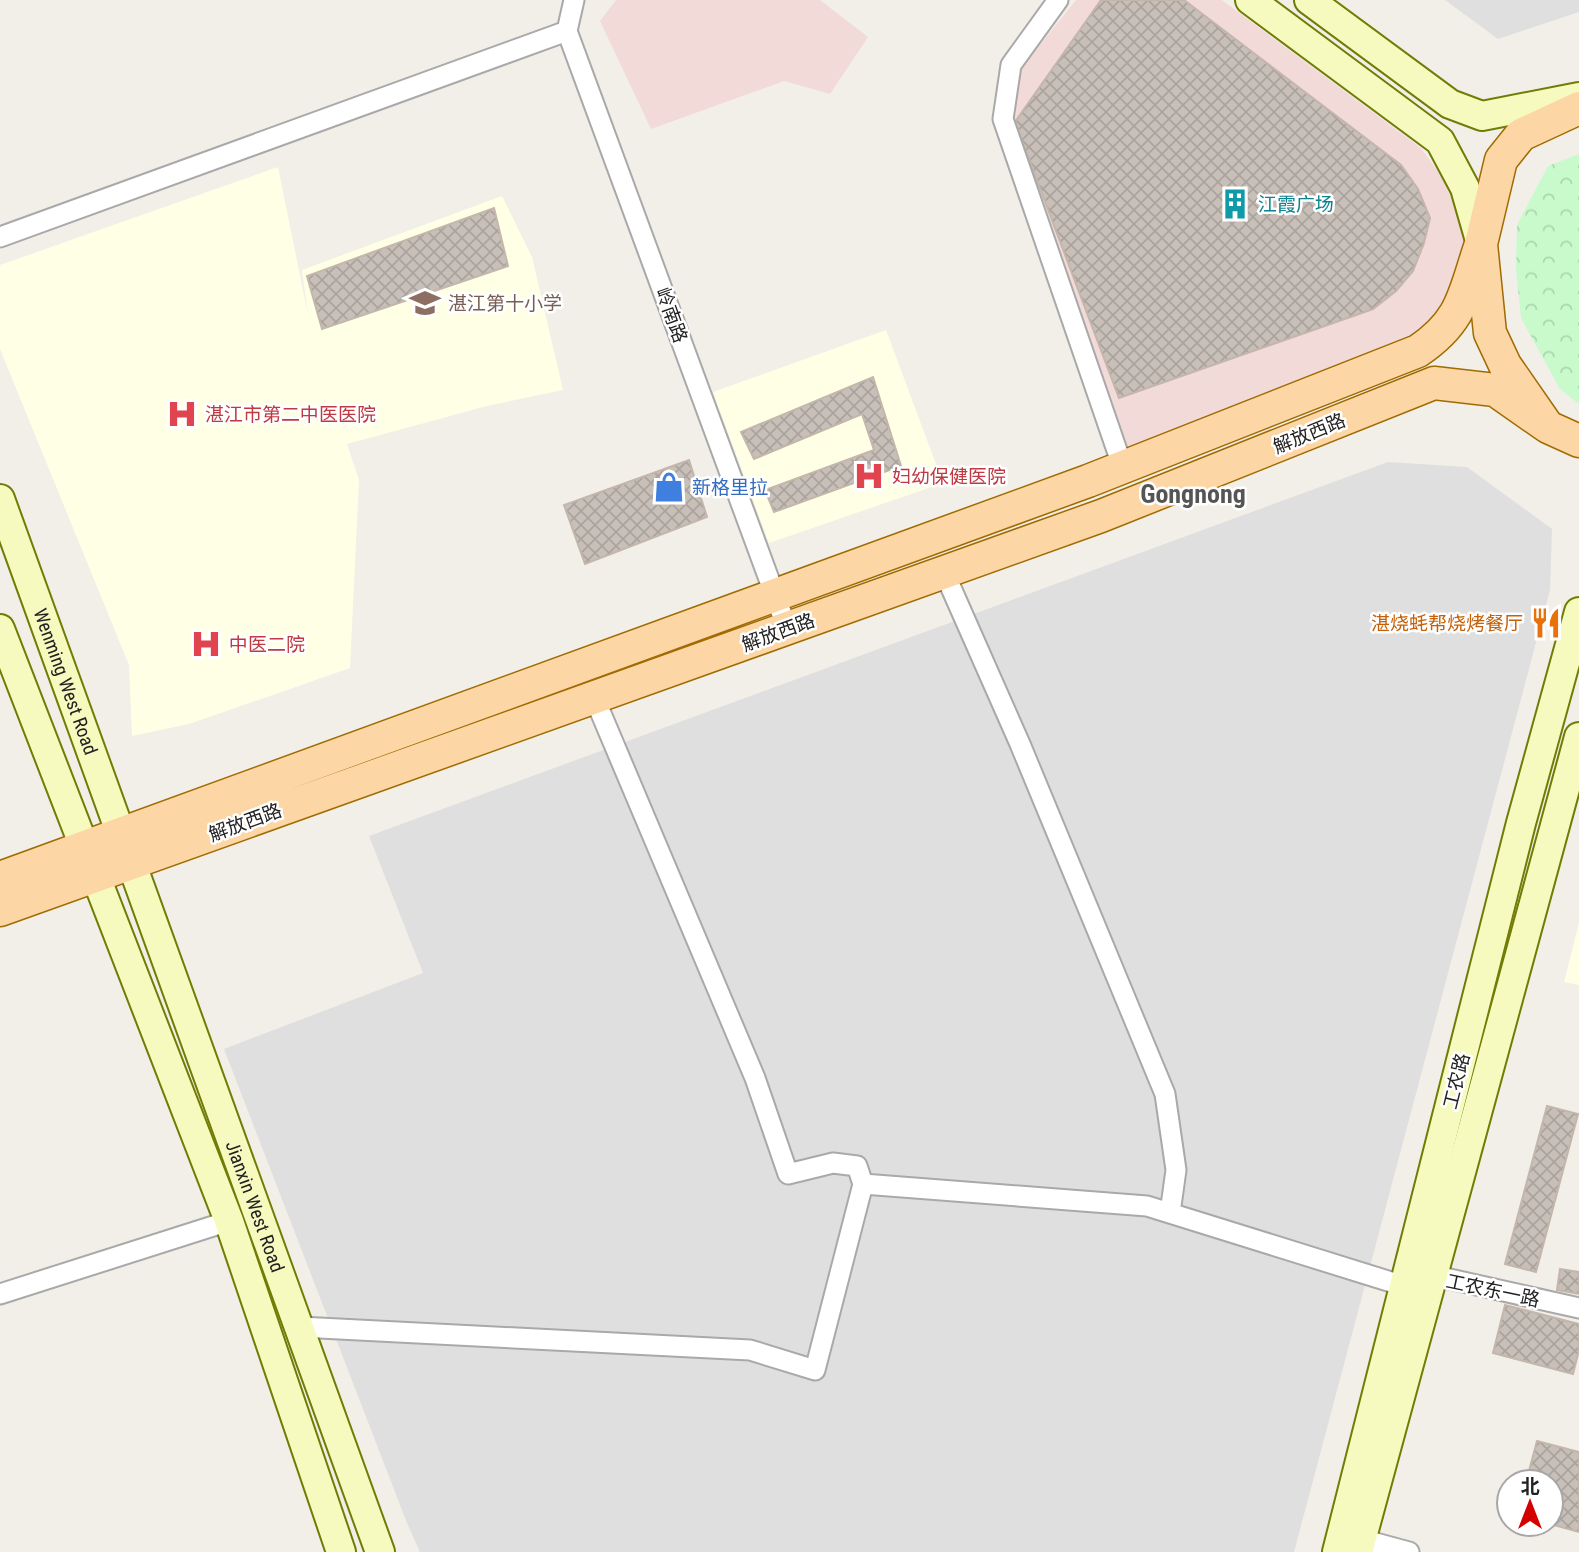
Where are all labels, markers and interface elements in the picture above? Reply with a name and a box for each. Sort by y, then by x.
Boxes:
building icon: 江霞广场 [1218,187,1252,221]
place label: 江霞广场 [1258,193,1334,216]
street label: 岭南路 [651,284,692,346]
school or university icon: 湛江第十小学 [408,286,442,320]
place label: 湛江第十小学 [448,292,562,315]
hospital icon: 湛江市第二中医医院 [165,397,199,431]
place label: 湛江市第二中医医院 [205,403,376,426]
street label: 解放西路 [1270,409,1349,458]
hospital icon: 妇幼保健医院 [852,459,886,493]
place label: 妇幼保健医院 [892,465,1006,488]
shop icon: 新格里拉 [652,470,686,504]
place label: 新格里拉 [692,476,768,499]
district label: Gongnong [1140,479,1246,509]
street label: Wenming West Road [28,605,102,758]
restaurant icon: 湛烧蚝帮烧烤餐厅 [1529,606,1563,640]
street label: 解放西路 [739,609,818,656]
place label: 湛烧蚝帮烧烤餐厅 [1371,612,1523,635]
hospital icon: 中医二院 [189,627,223,661]
place label: 中医二院 [229,633,305,656]
street label: 解放西路 [206,799,285,846]
street label: 工农路 [1438,1051,1475,1112]
street label: Jianxin West Road [221,1138,289,1275]
street label: 工农东一路 [1444,1269,1542,1312]
north arrow [1495,1468,1565,1538]
text: 北 [1520,1475,1540,1498]

